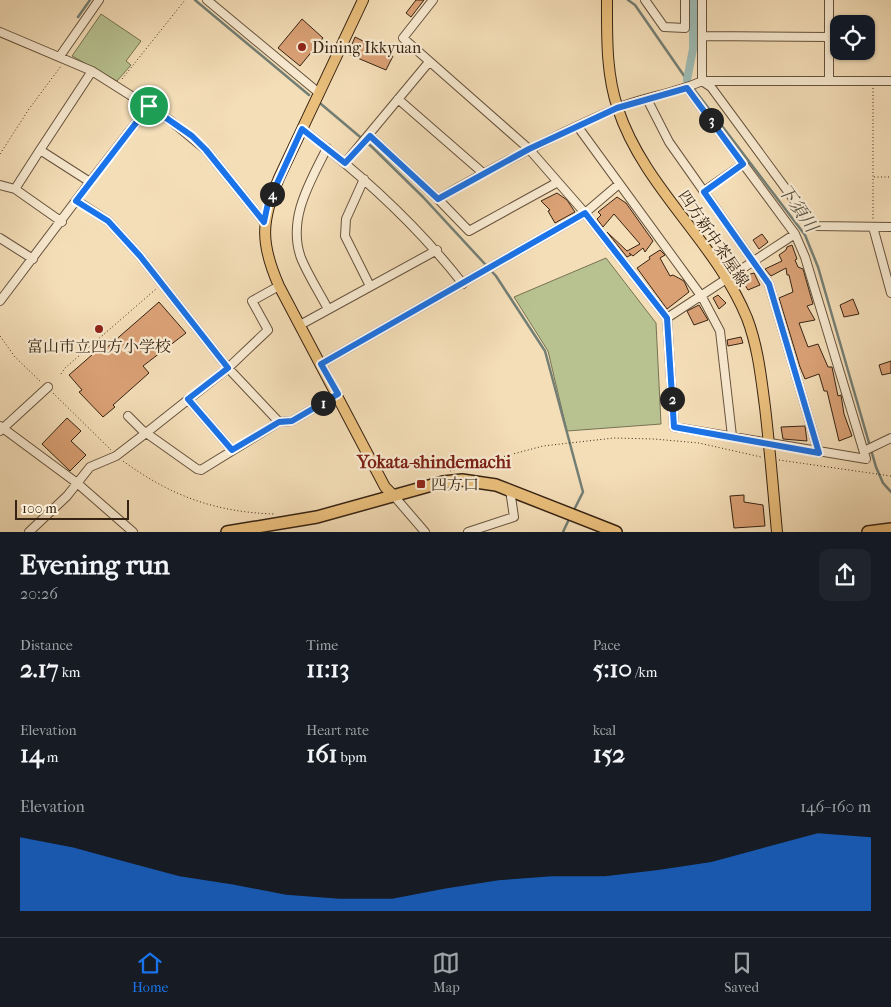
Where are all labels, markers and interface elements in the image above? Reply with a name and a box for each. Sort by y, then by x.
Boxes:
map controls [830,15,875,60]
button: locate [830,15,875,60]
place label: Dining Ikkyuan [312,38,422,57]
marker: Dining Ikkyuan [296,41,308,53]
pin [128,85,170,127]
icon: arrive [135,92,163,120]
pin: 3 [698,108,724,132]
text: 3 [709,112,714,129]
water label: 下須川 [774,180,823,238]
pin: 4 [260,182,284,206]
text: 4 [268,186,277,203]
street label: 四方新中茶屋線 [674,187,753,290]
marker: 富山市立四方小学校 [93,323,105,335]
place label: 富山市立四方小学校 [27,337,171,356]
pin: 2 [660,386,684,412]
pin: 1 [310,390,336,416]
text: 2 [669,391,676,408]
text: 1 [321,395,326,412]
district label: Yokata-shindemachi [356,452,512,473]
place label: 四方口 [431,475,479,494]
marker: 四方口 [415,478,427,490]
scale bar [15,497,129,520]
text: 100 m [22,500,57,517]
text: Evening run [20,548,170,581]
button: share [819,549,871,601]
text: 20:26 [20,584,58,603]
text: Distance [20,637,73,654]
text: Time [306,637,338,654]
text: Pace [593,637,621,654]
text: 2.17 [20,654,59,683]
text: 11:13 [306,654,349,683]
text: 5:10 [593,654,632,683]
text: km [59,664,81,681]
text: /km [632,664,657,681]
text: Elevation [20,722,77,739]
text: Heart rate [306,722,369,739]
text: kcal [593,722,616,739]
text: 14 [20,739,44,768]
text: 161 [306,739,337,768]
text: 152 [593,739,625,768]
text: m [44,749,58,766]
text: bpm [337,749,367,766]
text: Elevation [20,797,85,816]
text: 146–160 m [800,797,871,816]
tab: Home [132,949,168,996]
tab: Map [432,949,460,996]
tab: Saved [724,949,759,996]

